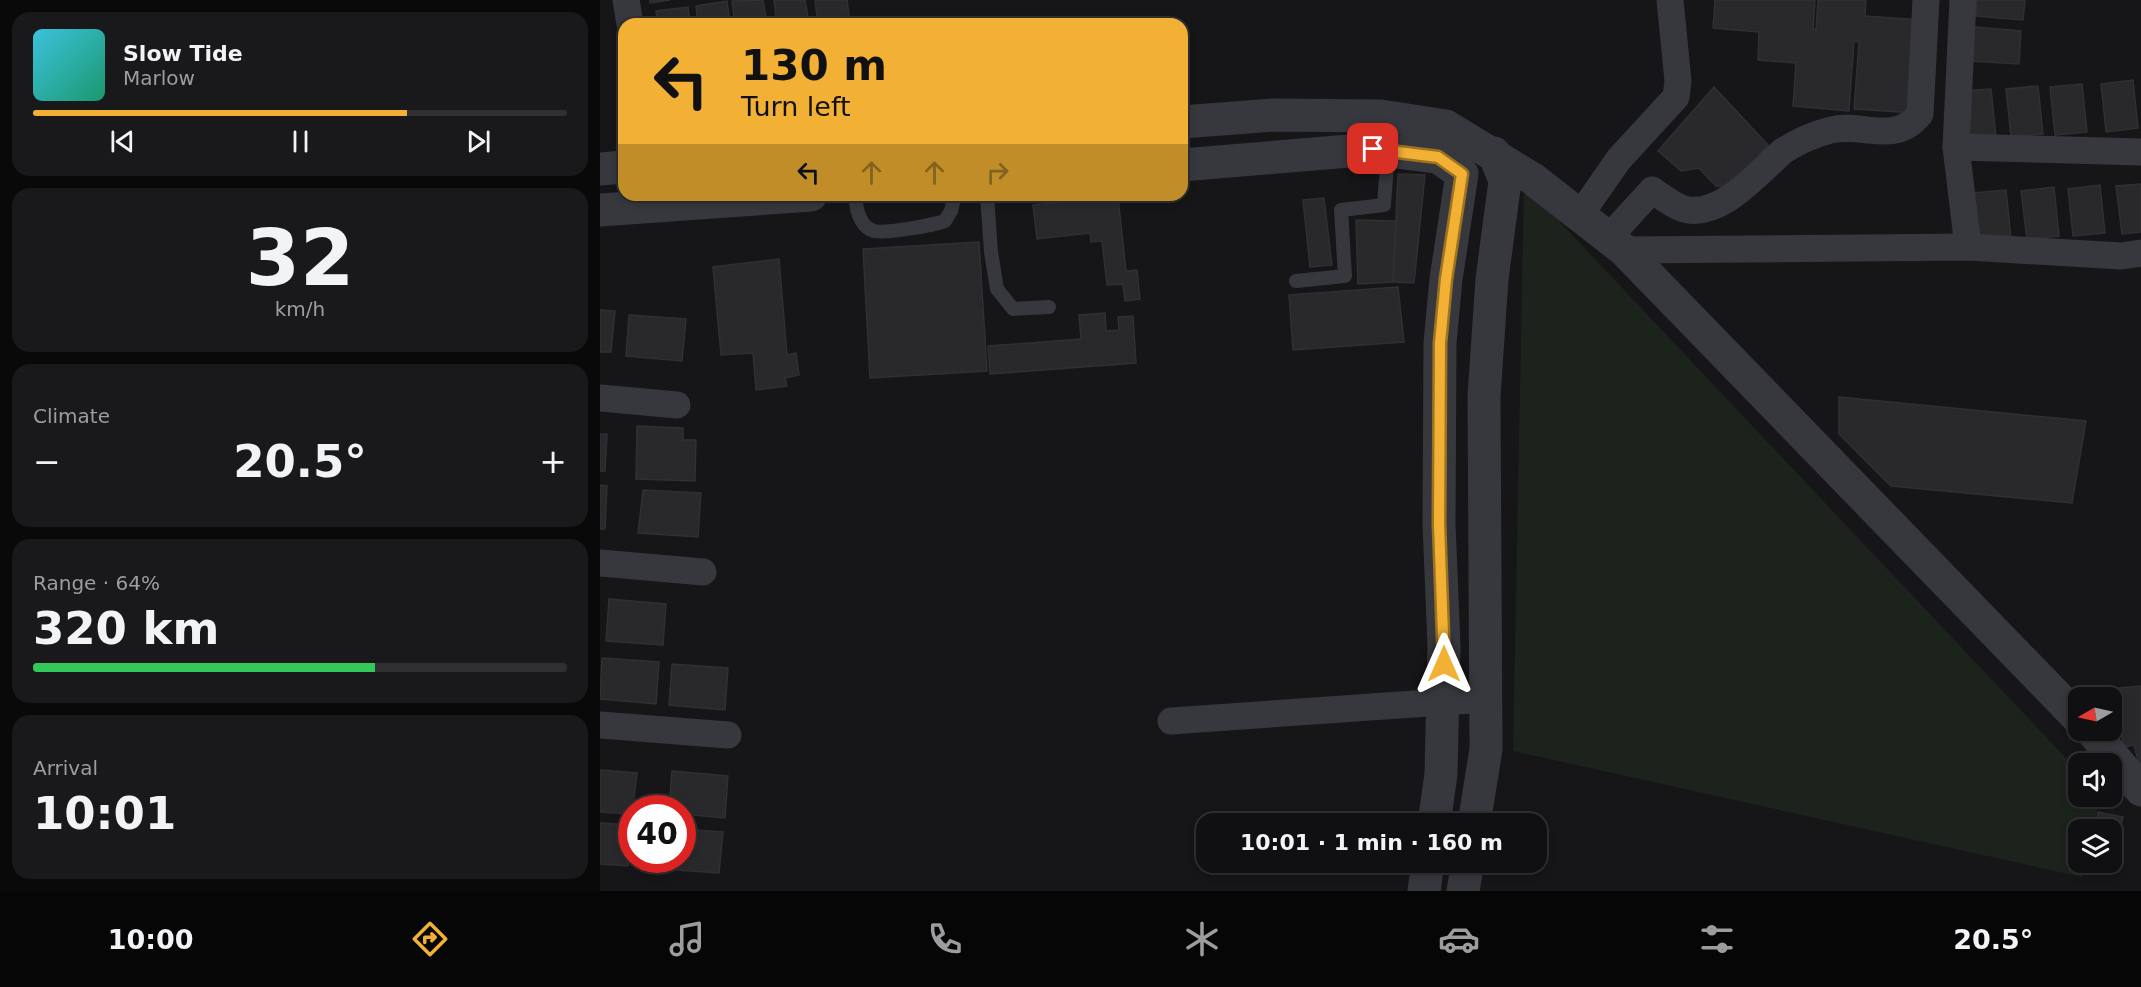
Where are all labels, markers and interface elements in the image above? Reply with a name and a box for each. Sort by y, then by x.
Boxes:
text: Slow Tide [123,41,243,66]
text: 130 m [741,41,887,90]
icon: left [642,42,720,120]
text: Marlow [123,66,195,90]
text: Turn left [741,91,851,122]
pin [1347,123,1398,174]
icon: previous [106,125,139,158]
icon: pause [284,125,317,158]
icon: next [462,125,495,158]
icon: arrive [1356,132,1389,165]
icon: left [792,156,825,189]
icon: ahead [855,156,888,189]
icon: ahead [918,156,951,189]
icon: right [981,156,1014,189]
text: 32 [246,213,354,303]
text: km/h [275,297,325,321]
text: Climate [33,404,110,428]
text: 20.5° [233,435,367,488]
text: − [33,442,61,481]
text: + [539,442,567,481]
text: Range · 64% [33,571,160,595]
text: 320 km [33,602,219,655]
position arrow [1412,632,1476,696]
north arrow [2068,687,2122,741]
map controls [2068,687,2122,873]
button: sound [2068,753,2122,807]
text: Arrival [33,756,98,780]
text: 10:01 [33,787,176,840]
speed limit sign: 40 [618,795,696,873]
button: layers [2068,819,2122,873]
text: 10:01 · 1 min · 160 m [1240,830,1503,855]
icon: directions [409,918,451,960]
icon: music [666,918,708,960]
icon: phone [924,918,966,960]
icon: climate [1181,918,1223,960]
icon: car [1438,918,1480,960]
icon: filters [1696,918,1738,960]
text: 10:00 [108,924,194,955]
text: 20.5° [1953,924,2033,955]

